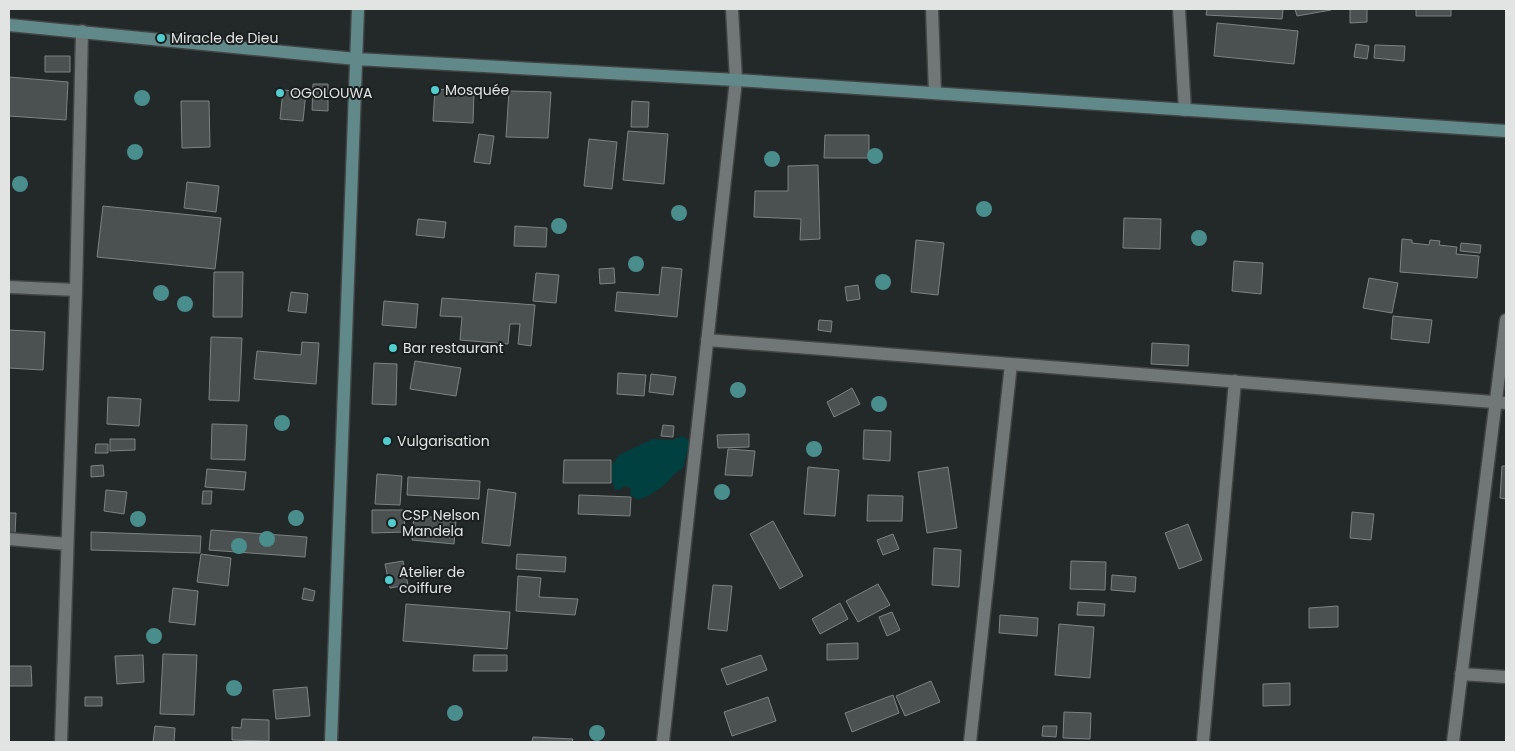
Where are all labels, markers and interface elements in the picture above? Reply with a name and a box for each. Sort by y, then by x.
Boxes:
place label: Miracle de Dieu [171,28,278,48]
marker: Miracle de Dieu [155,32,167,44]
place label: Mosquée [445,80,509,100]
place label: OGOLOUWA [290,83,373,103]
marker: Mosquée [429,84,441,96]
marker: OGOLOUWA [274,87,286,99]
place label: Bar restaurant [403,338,503,358]
marker: Bar restaurant [387,342,399,354]
place label: Vulgarisation [397,431,490,451]
marker: Vulgarisation [381,435,393,447]
place label: CSP Nelson Mandela [402,505,480,541]
marker: CSP Nelson Mandela [386,517,398,529]
place label: Atelier de coiffure [399,562,465,598]
marker: Atelier de coiffure [383,574,395,586]

